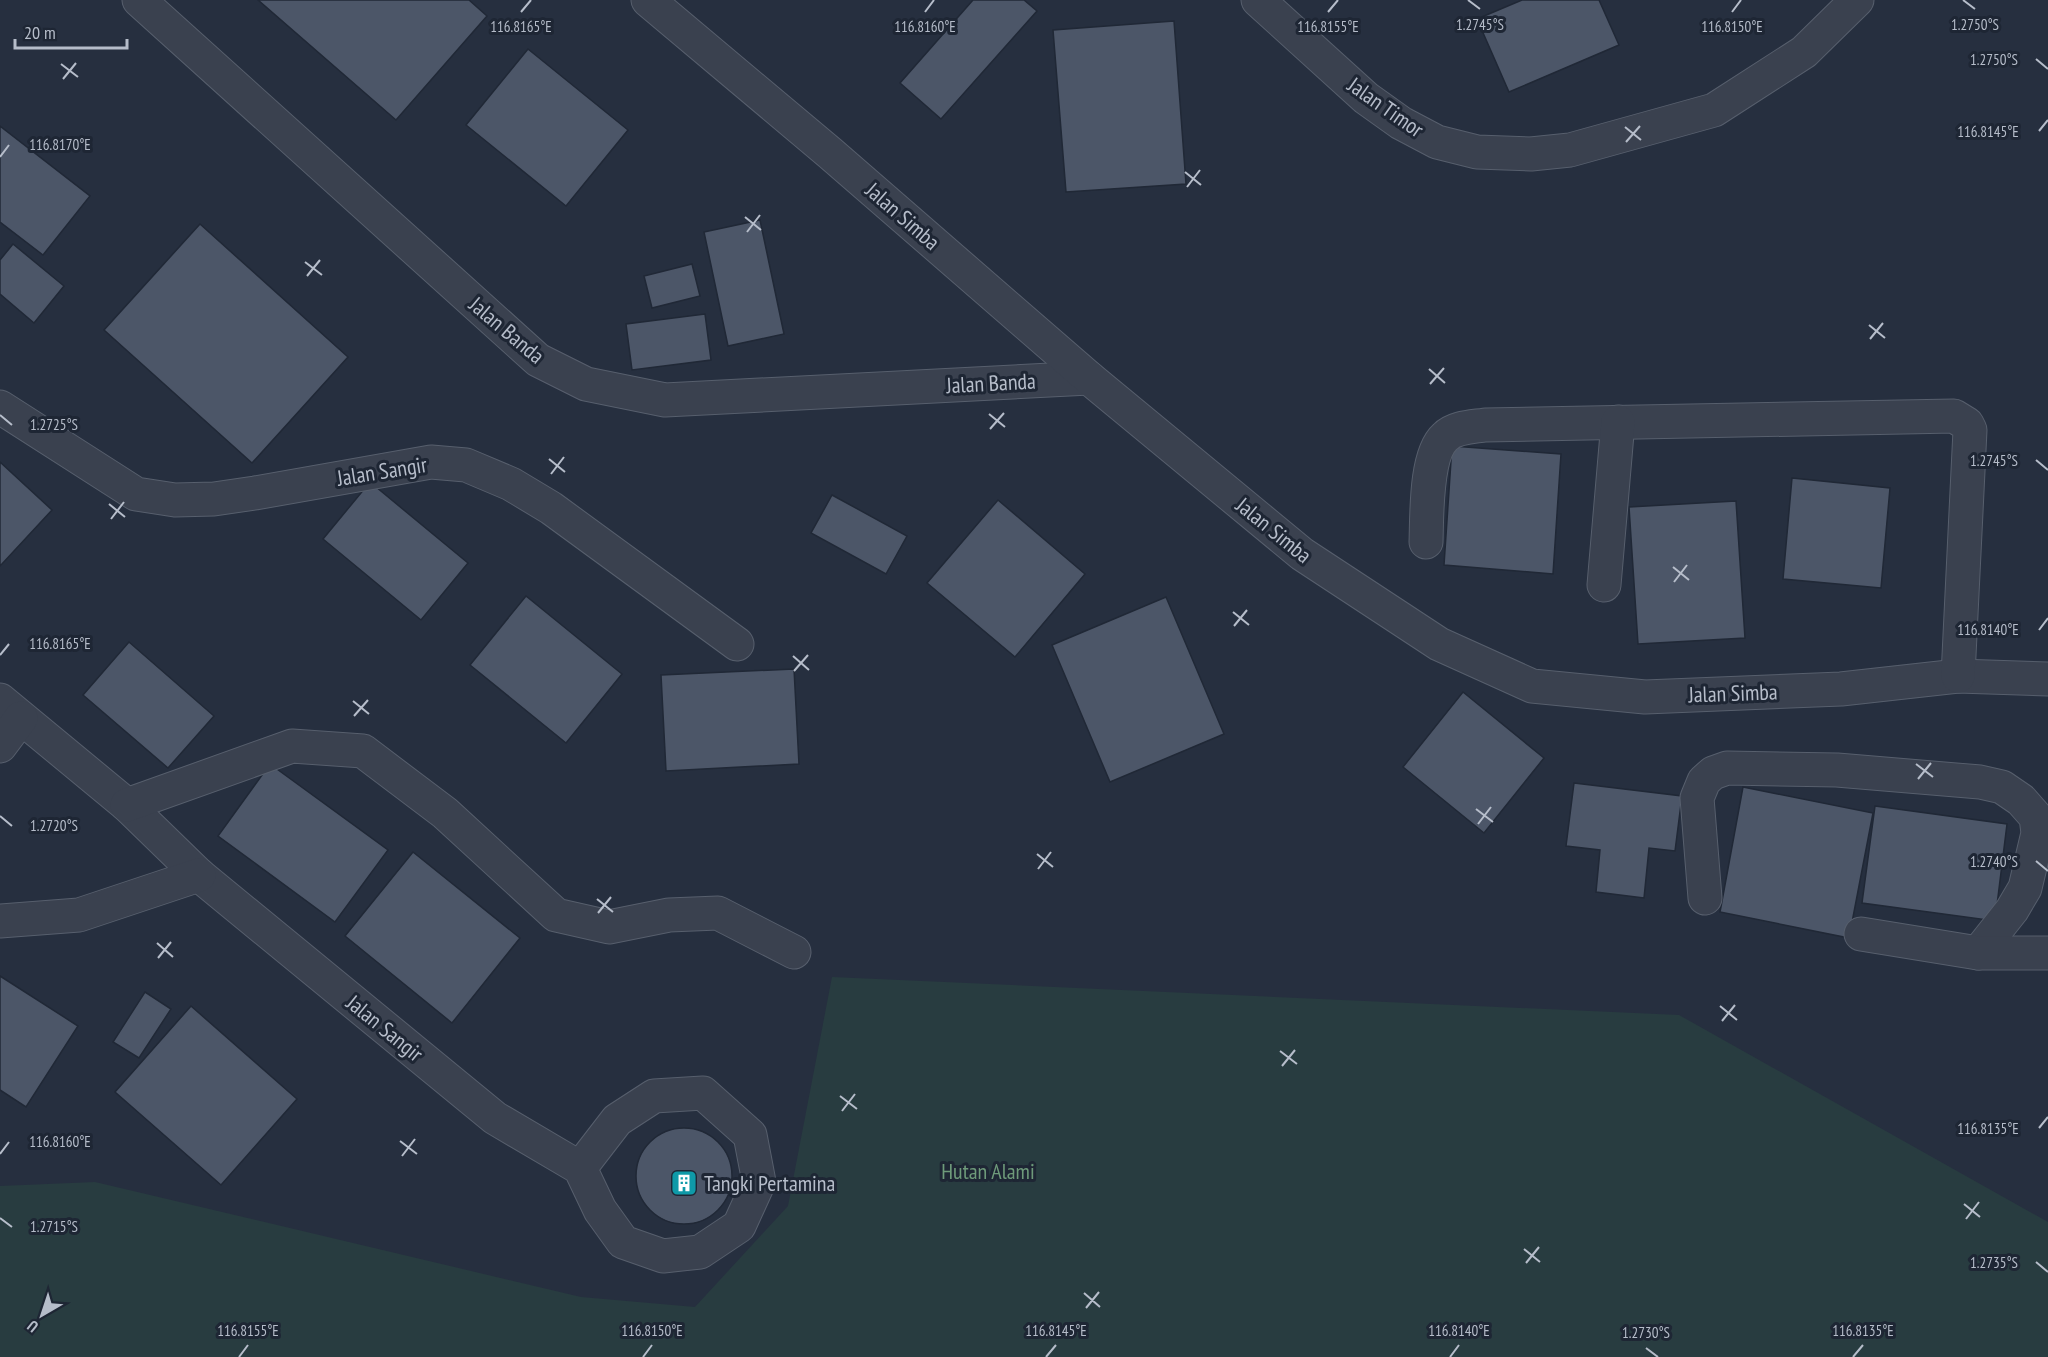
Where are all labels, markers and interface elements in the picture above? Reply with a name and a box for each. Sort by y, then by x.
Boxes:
scale bar [15,12,128,50]
text: 1.2745°S [1456,15,1504,34]
text: 1.2750°S [1951,15,1999,34]
text: 116.8165°E [490,17,552,36]
text: 116.8160°E [894,17,956,36]
text: 116.8155°E [1297,17,1359,36]
text: 116.8150°E [1701,17,1763,36]
text: 20 m [24,21,56,44]
text: 1.2750°S [1970,50,2018,69]
street label: Jalan Timor [1342,70,1429,143]
text: 116.8145°E [1957,122,2019,141]
text: 116.8170°E [29,135,91,154]
street label: Jalan Simba [859,176,946,256]
street label: Jalan Banda [463,290,550,369]
street label: Jalan Banda [945,367,1036,399]
text: 1.2725°S [30,415,78,434]
street label: Jalan Sangir [334,450,429,492]
text: 1.2745°S [1970,451,2018,470]
street label: Jalan Simba [1230,490,1317,569]
text: 116.8140°E [1957,620,2019,639]
text: 116.8165°E [29,634,91,653]
street label: Jalan Simba [1687,677,1778,709]
text: 1.2720°S [30,816,78,835]
text: 1.2740°S [1970,852,2018,871]
street label: Jalan Sangir [340,988,429,1067]
text: 116.8135°E [1957,1119,2019,1138]
text: 116.8160°E [29,1132,91,1151]
park label: Hutan Alami [941,1157,1035,1185]
building icon: Tangki Pertamina [669,1168,699,1198]
place label: Tangki Pertamina [704,1169,835,1197]
text: 1.2715°S [30,1217,78,1236]
text: 1.2735°S [1970,1253,2018,1272]
north arrow [12,1285,72,1345]
text: U [23,1316,42,1337]
text: 116.8155°E [217,1321,279,1340]
text: 116.8150°E [621,1321,683,1340]
text: 116.8145°E [1025,1321,1087,1340]
text: 116.8140°E [1428,1321,1490,1340]
text: 116.8135°E [1832,1321,1894,1340]
text: 1.2730°S [1622,1323,1670,1342]

